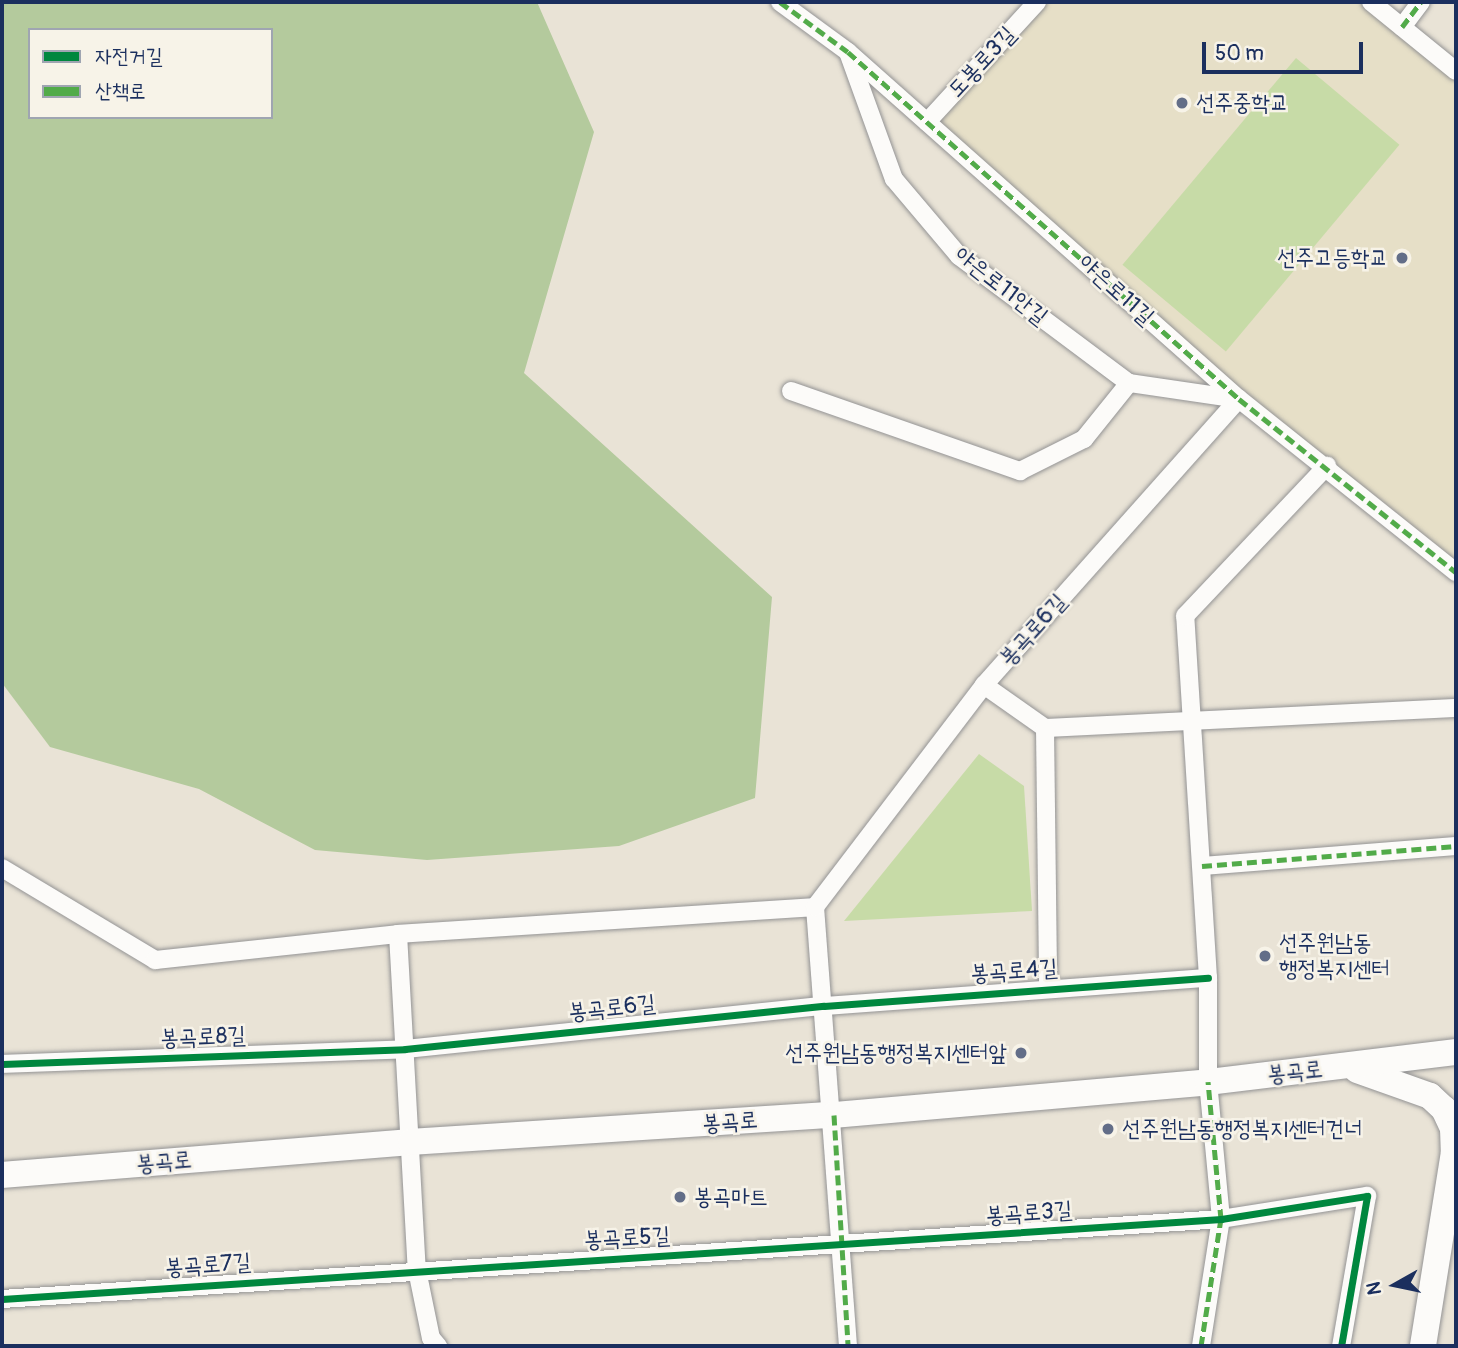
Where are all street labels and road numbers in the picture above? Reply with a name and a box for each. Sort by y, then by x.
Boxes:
street label: 도봉로3길 [942,21,1022,103]
street label: 야은로11안길 [949,241,1053,331]
street label: 야은로11길 [1073,249,1159,331]
street label: 봉곡로6길 [993,588,1073,672]
street label: 봉곡로4길 [969,954,1059,988]
street label: 봉곡로6길 [567,990,657,1026]
street label: 봉곡로8길 [160,1022,246,1052]
street label: 봉곡로 [1266,1055,1324,1089]
street label: 봉곡로 [701,1106,759,1138]
street label: 봉곡로 [135,1146,193,1178]
street label: 봉곡로3길 [985,1196,1073,1230]
street label: 봉곡로5길 [583,1222,671,1254]
street label: 봉곡로7길 [164,1248,252,1282]

